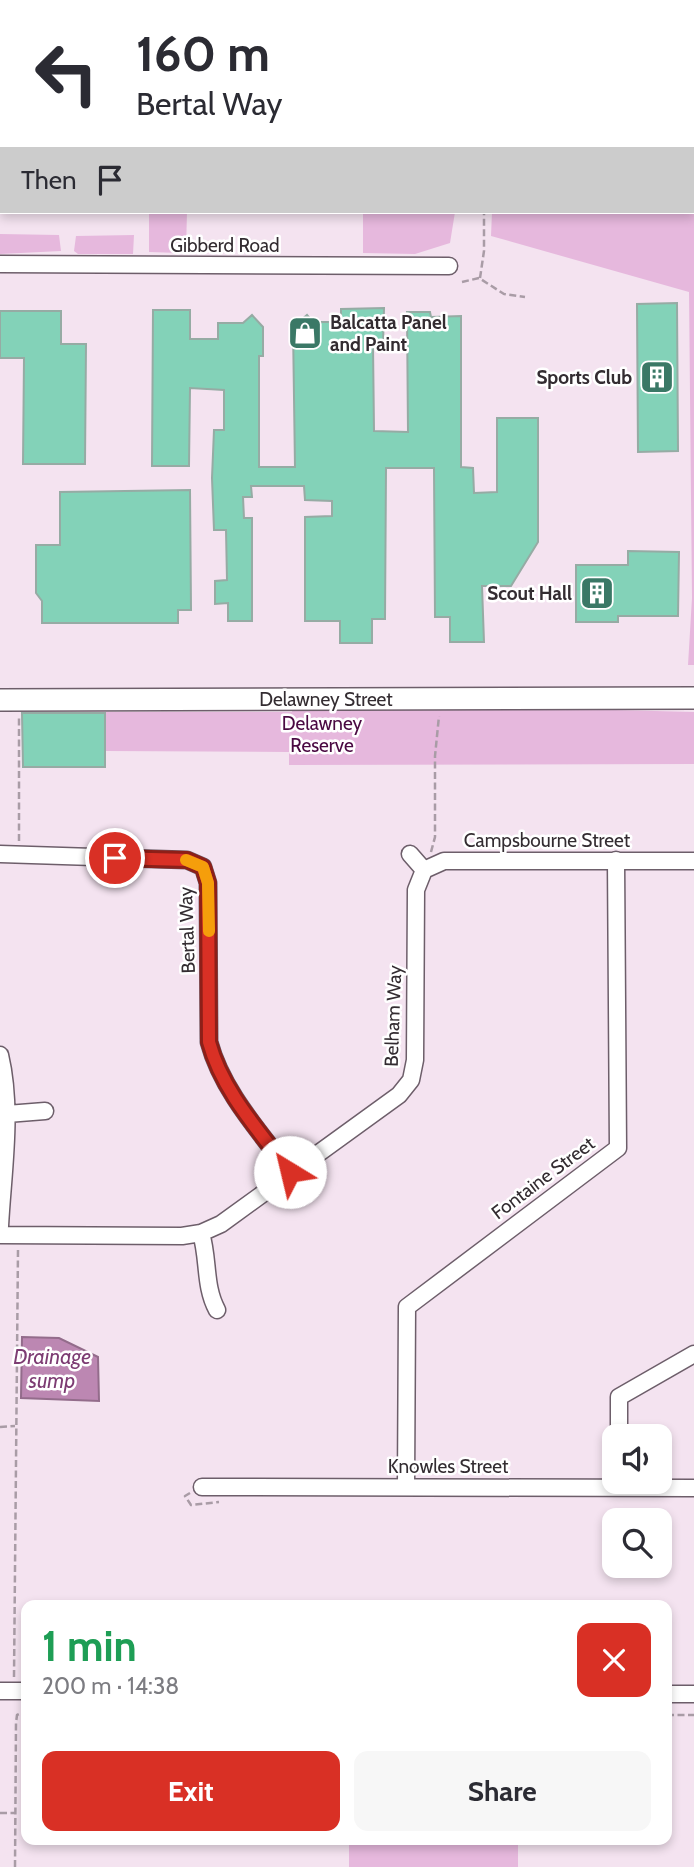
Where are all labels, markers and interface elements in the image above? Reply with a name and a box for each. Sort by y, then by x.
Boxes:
text: 160 m [136,24,270,83]
icon: left [21,28,112,119]
text: Bertal Way [136,84,282,123]
icon: arrive [91,161,129,199]
text: Then [21,164,77,196]
street label: Gibberd Road [170,234,280,257]
place label: Balcatta Panel and Paint [330,311,447,356]
shop icon: Balcatta Panel and Paint [286,314,324,352]
building icon: Sports Club [638,358,676,396]
place label: Sports Club [536,366,632,389]
building icon: Scout Hall [578,574,616,612]
place label: Scout Hall [487,582,572,605]
street label: Delawney Street [259,688,393,711]
park label: Delawney Reserve [282,712,363,757]
pin [85,828,145,888]
street label: Campsbourne Street [464,829,631,852]
icon: arrive [96,839,134,877]
street label: Bertal Way [174,886,200,974]
street label: Belham Way [380,964,406,1067]
street label: Fontaine Street [487,1131,600,1224]
position arrow [253,1135,327,1209]
water label: Drainage sump [13,1344,91,1393]
map controls [602,1424,672,1578]
button: sound [602,1424,672,1494]
street label: Knowles Street [388,1455,509,1478]
button: search [602,1508,672,1578]
text: 1 min [42,1620,137,1672]
button: close [577,1623,651,1697]
text: 200 m · 14:38 [42,1672,179,1700]
button: Exit [42,1751,340,1831]
button: Share [354,1751,651,1831]

